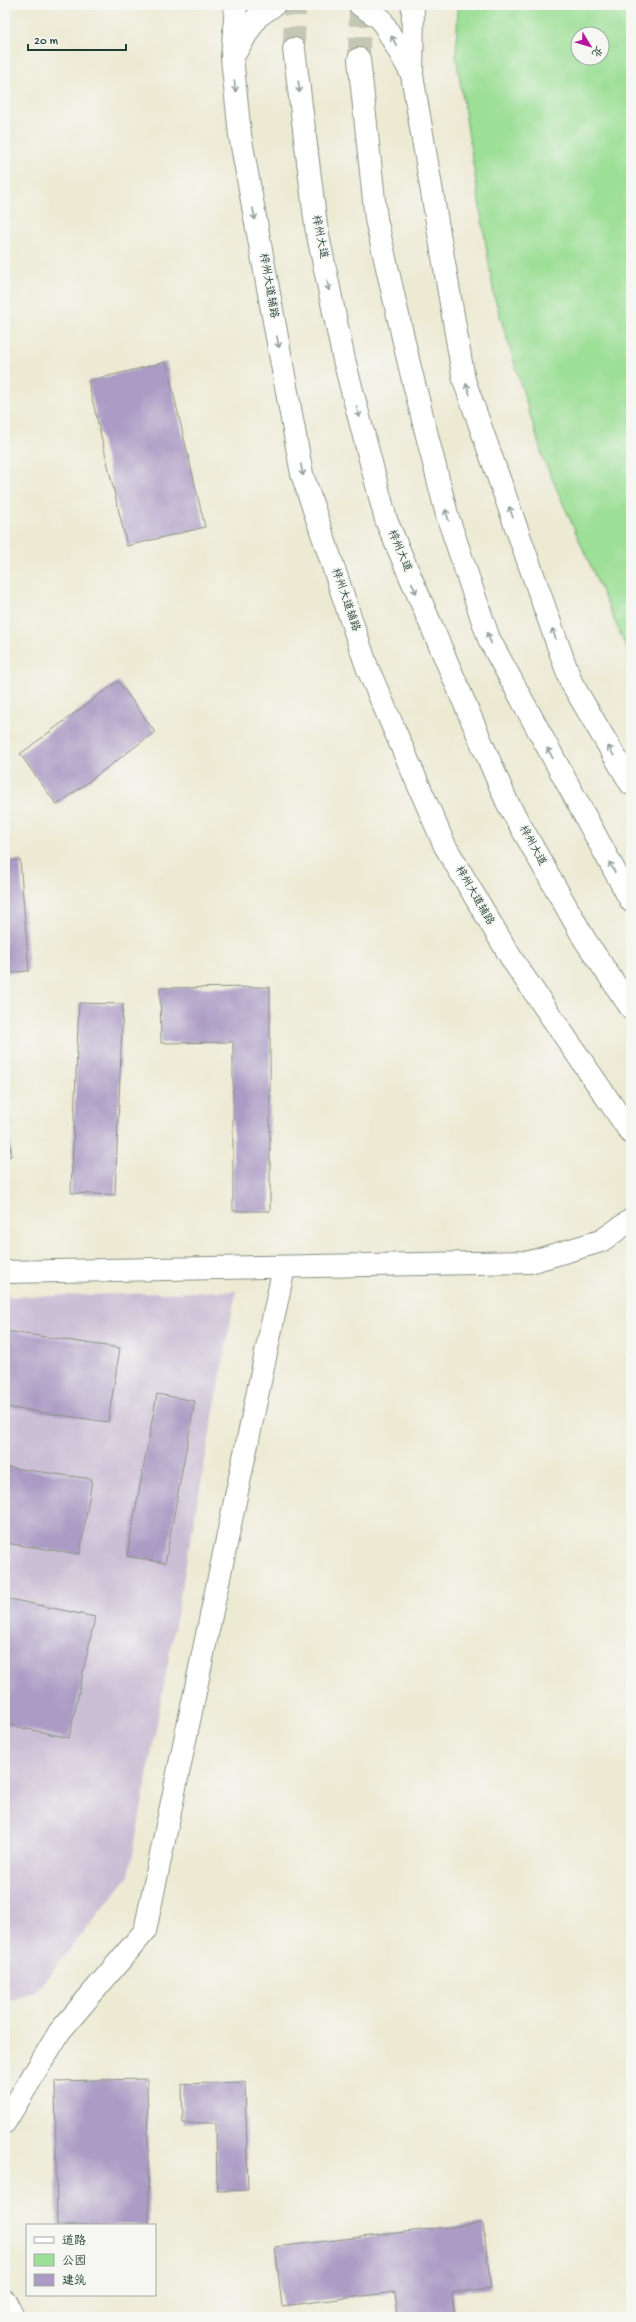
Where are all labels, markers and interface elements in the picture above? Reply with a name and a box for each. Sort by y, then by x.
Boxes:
scale bar [28,26,126,52]
north arrow [570,26,610,66]
text: 20 m [34,35,59,49]
one-way arrow [389,35,397,47]
text: 北 [588,43,604,59]
one-way arrow [232,79,239,92]
one-way arrow [295,80,303,93]
one-way arrow [251,207,259,220]
street label: 梓州大道 [309,214,330,260]
street label: 梓州大道辅路 [256,252,281,320]
one-way arrow [325,278,333,291]
one-way arrow [274,335,282,348]
one-way arrow [463,384,471,396]
one-way arrow [354,405,362,418]
one-way arrow [298,463,306,476]
one-way arrow [507,505,514,518]
one-way arrow [443,509,450,522]
street label: 梓州大道 [385,528,414,574]
street label: 梓州大道辅路 [329,567,362,633]
one-way arrow [411,582,419,594]
one-way arrow [550,629,558,641]
one-way arrow [485,632,492,644]
one-way arrow [607,745,615,757]
one-way arrow [546,747,554,759]
street label: 梓州大道 [516,823,549,868]
one-way arrow [608,861,616,873]
street label: 梓州大道辅路 [452,864,497,928]
legend [26,2224,156,2296]
text: 道路 [62,2234,86,2249]
text: 公园 [62,2254,86,2269]
text: 建筑 [62,2274,86,2289]

